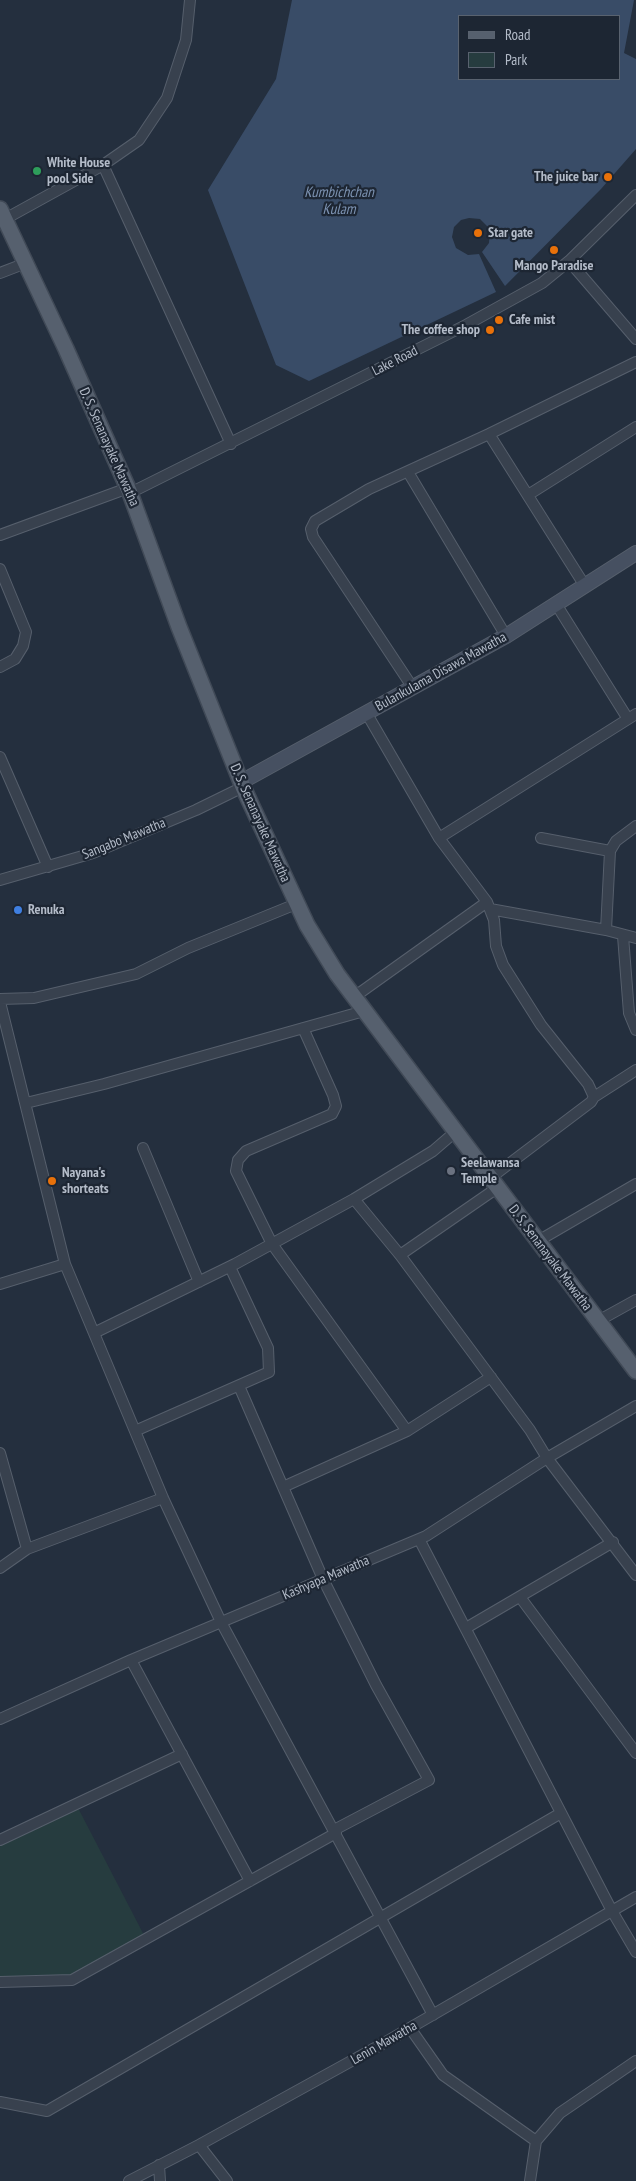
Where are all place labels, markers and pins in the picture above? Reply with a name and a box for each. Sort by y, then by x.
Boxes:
place label: White House pool Side [47,155,110,188]
marker: White House pool Side [31,165,43,177]
place label: The juice bar [534,169,598,185]
marker: The juice bar [602,171,614,183]
place label: Star gate [488,225,533,241]
marker: Star gate [472,227,484,239]
marker: Mango Paradise [548,244,560,256]
place label: Mango Paradise [515,258,593,274]
place label: Cafe mist [509,312,555,328]
marker: Cafe mist [493,314,505,326]
place label: The coffee shop [401,322,480,338]
marker: The coffee shop [484,324,496,336]
place label: Renuka [28,902,65,918]
marker: Renuka [12,904,24,916]
place label: Seelawansa Temple [461,1155,519,1188]
place label: Nayana's shorteats [62,1165,109,1198]
marker: Seelawansa Temple [445,1165,457,1177]
marker: Nayana's shorteats [46,1175,58,1187]

